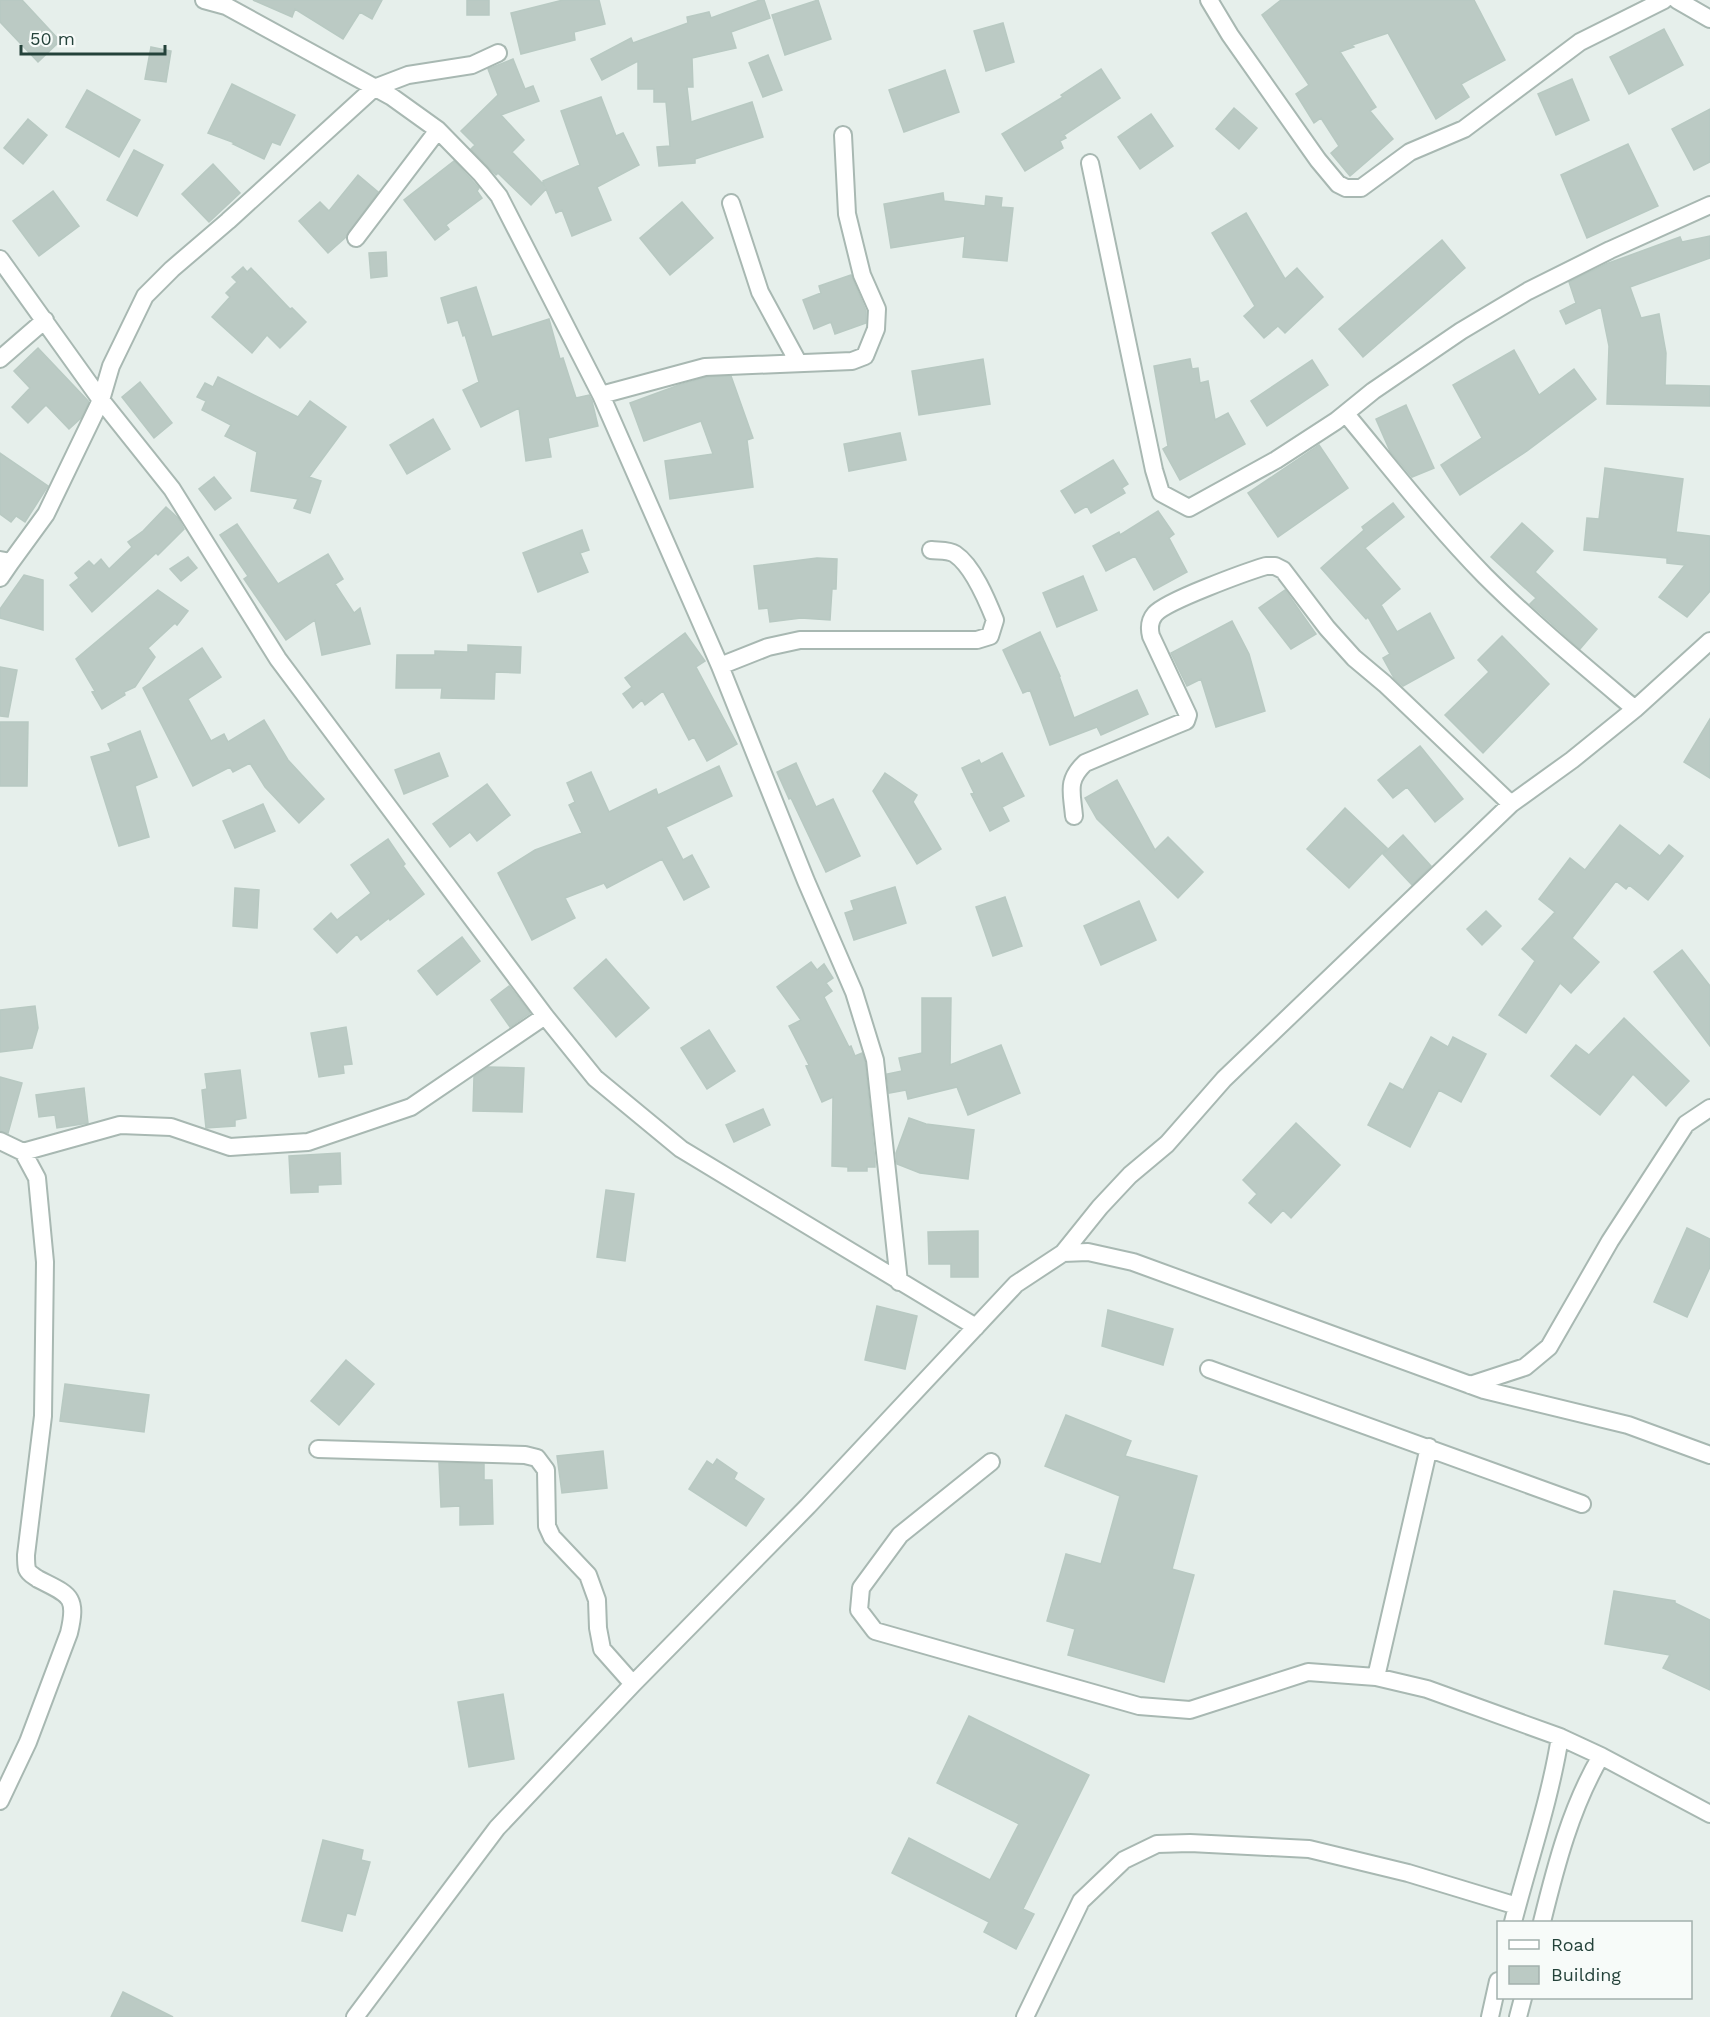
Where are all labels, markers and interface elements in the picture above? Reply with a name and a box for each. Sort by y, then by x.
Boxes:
scale bar [21,18,165,56]
text: 50 m [30,28,75,49]
legend [1497,1921,1692,1999]
text: Road [1551,1934,1595,1955]
text: Building [1551,1964,1621,1985]

